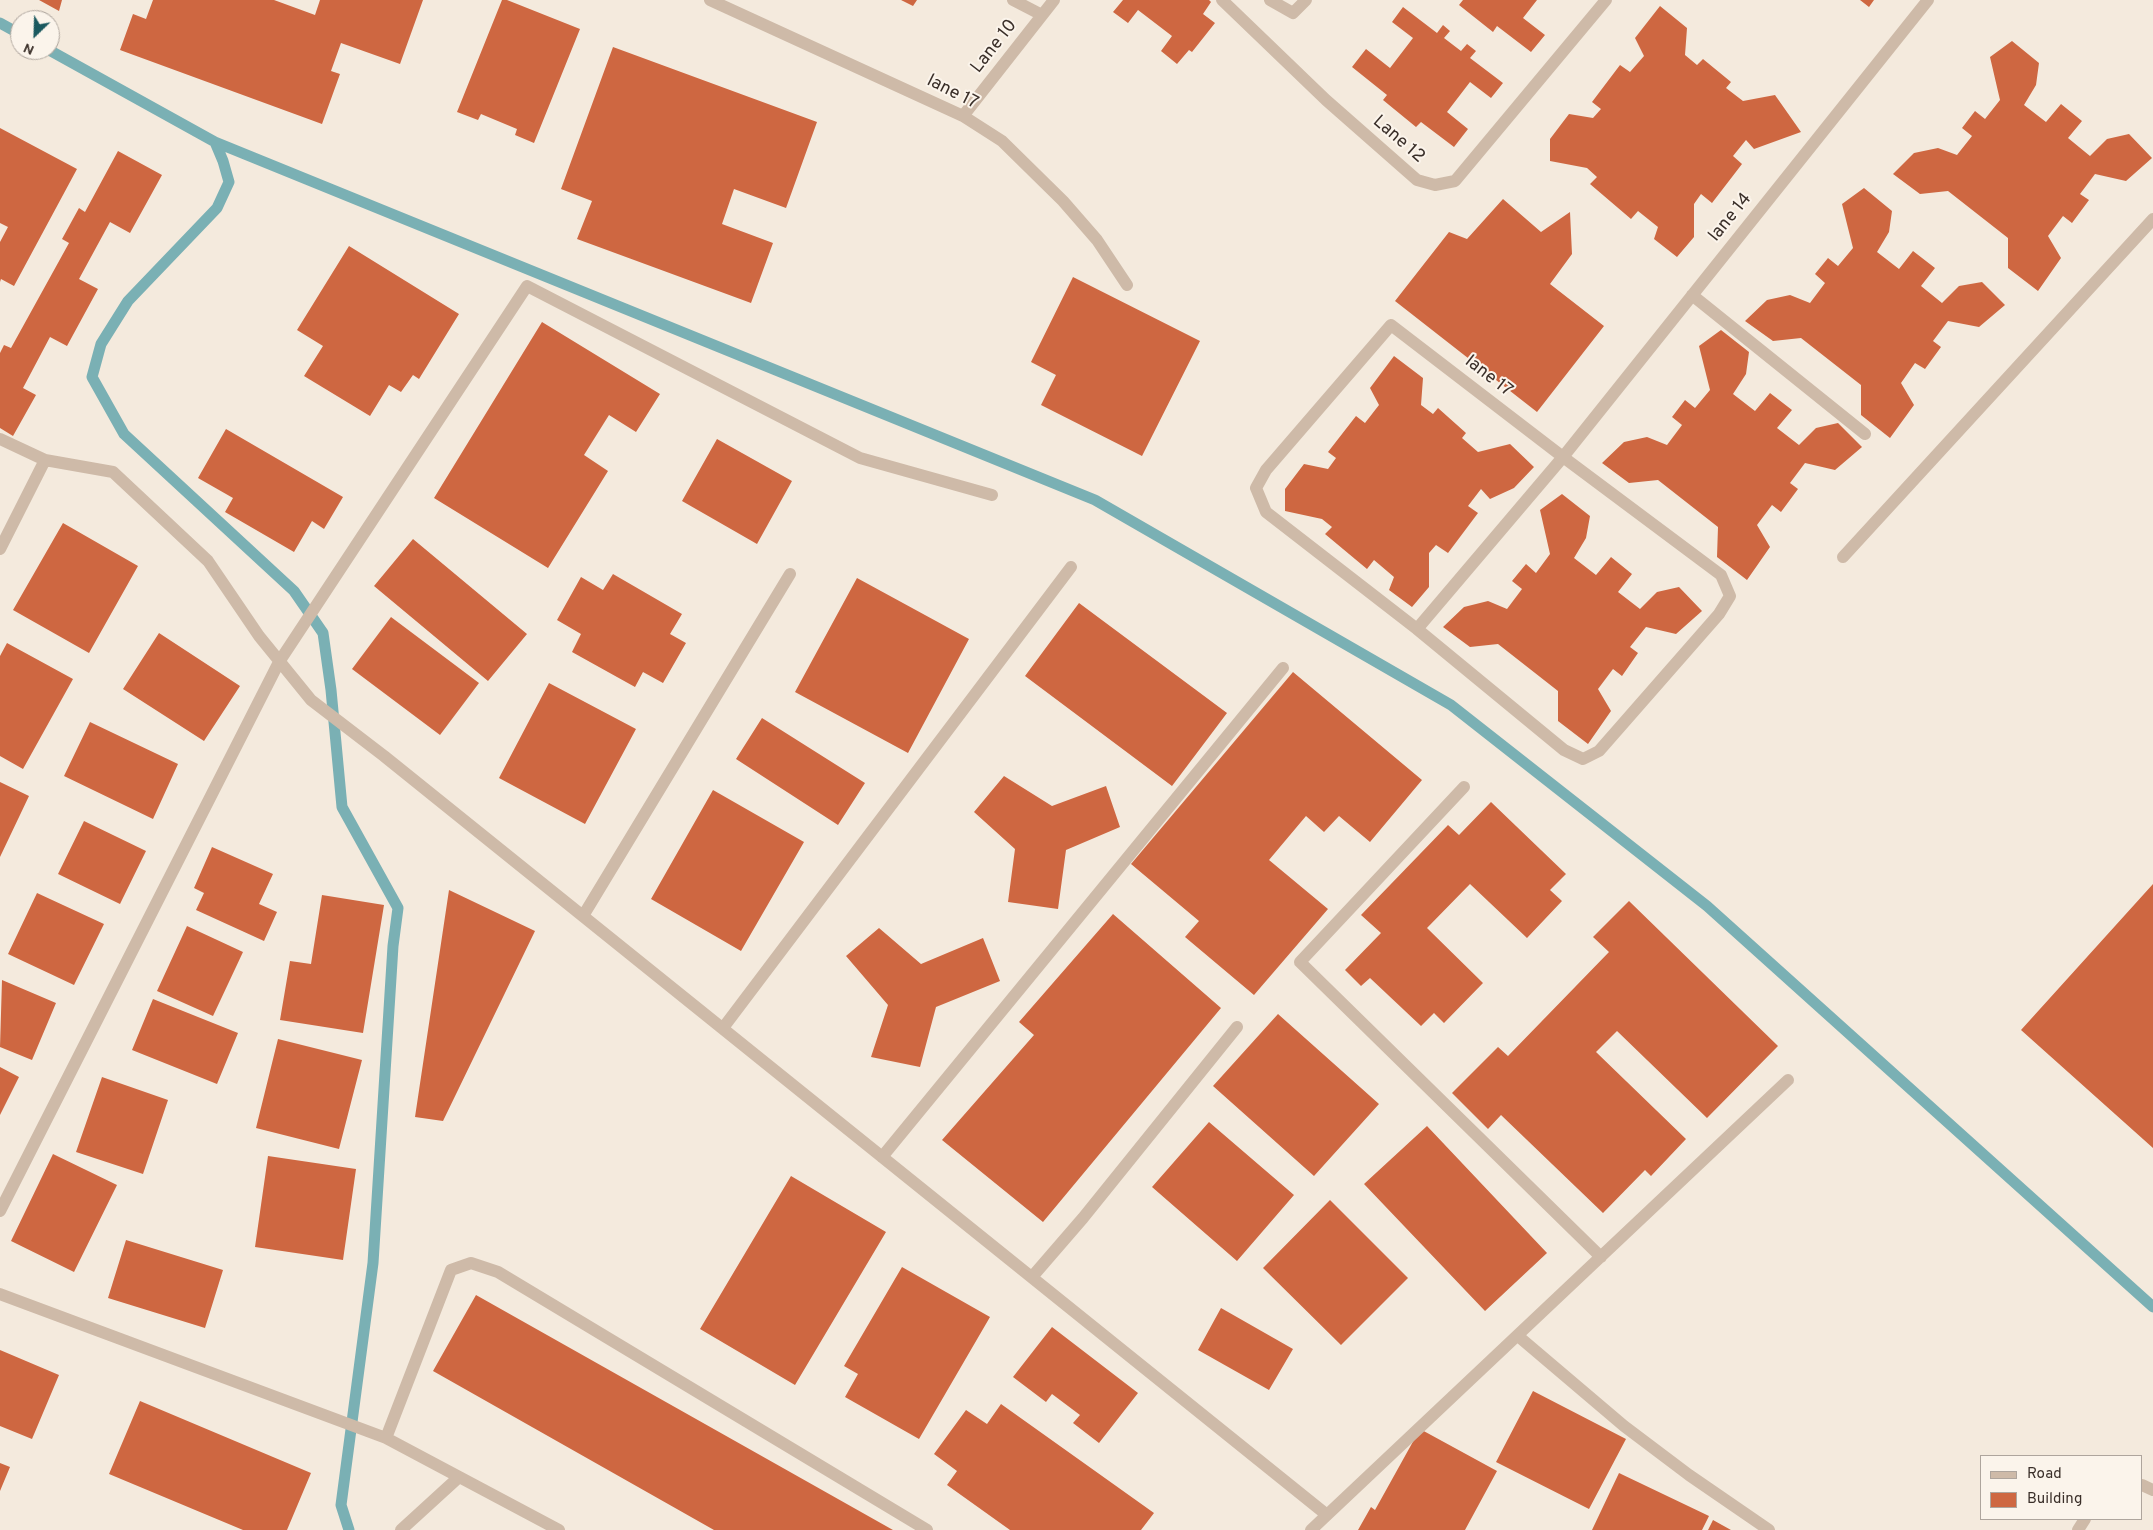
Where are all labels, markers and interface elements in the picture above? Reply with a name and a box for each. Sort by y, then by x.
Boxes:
north arrow [10,10,60,60]
street label: Lane 10 [967,16,1023,78]
text: N [21,38,37,58]
street label: lane 17 [923,71,981,115]
street label: Lane 12 [1368,112,1428,168]
street label: lane 14 [1705,189,1757,247]
street label: lane 17 [1460,352,1516,402]
legend [1980,1455,2143,1520]
text: Road [2027,1465,2062,1484]
text: Building [2027,1490,2082,1509]

